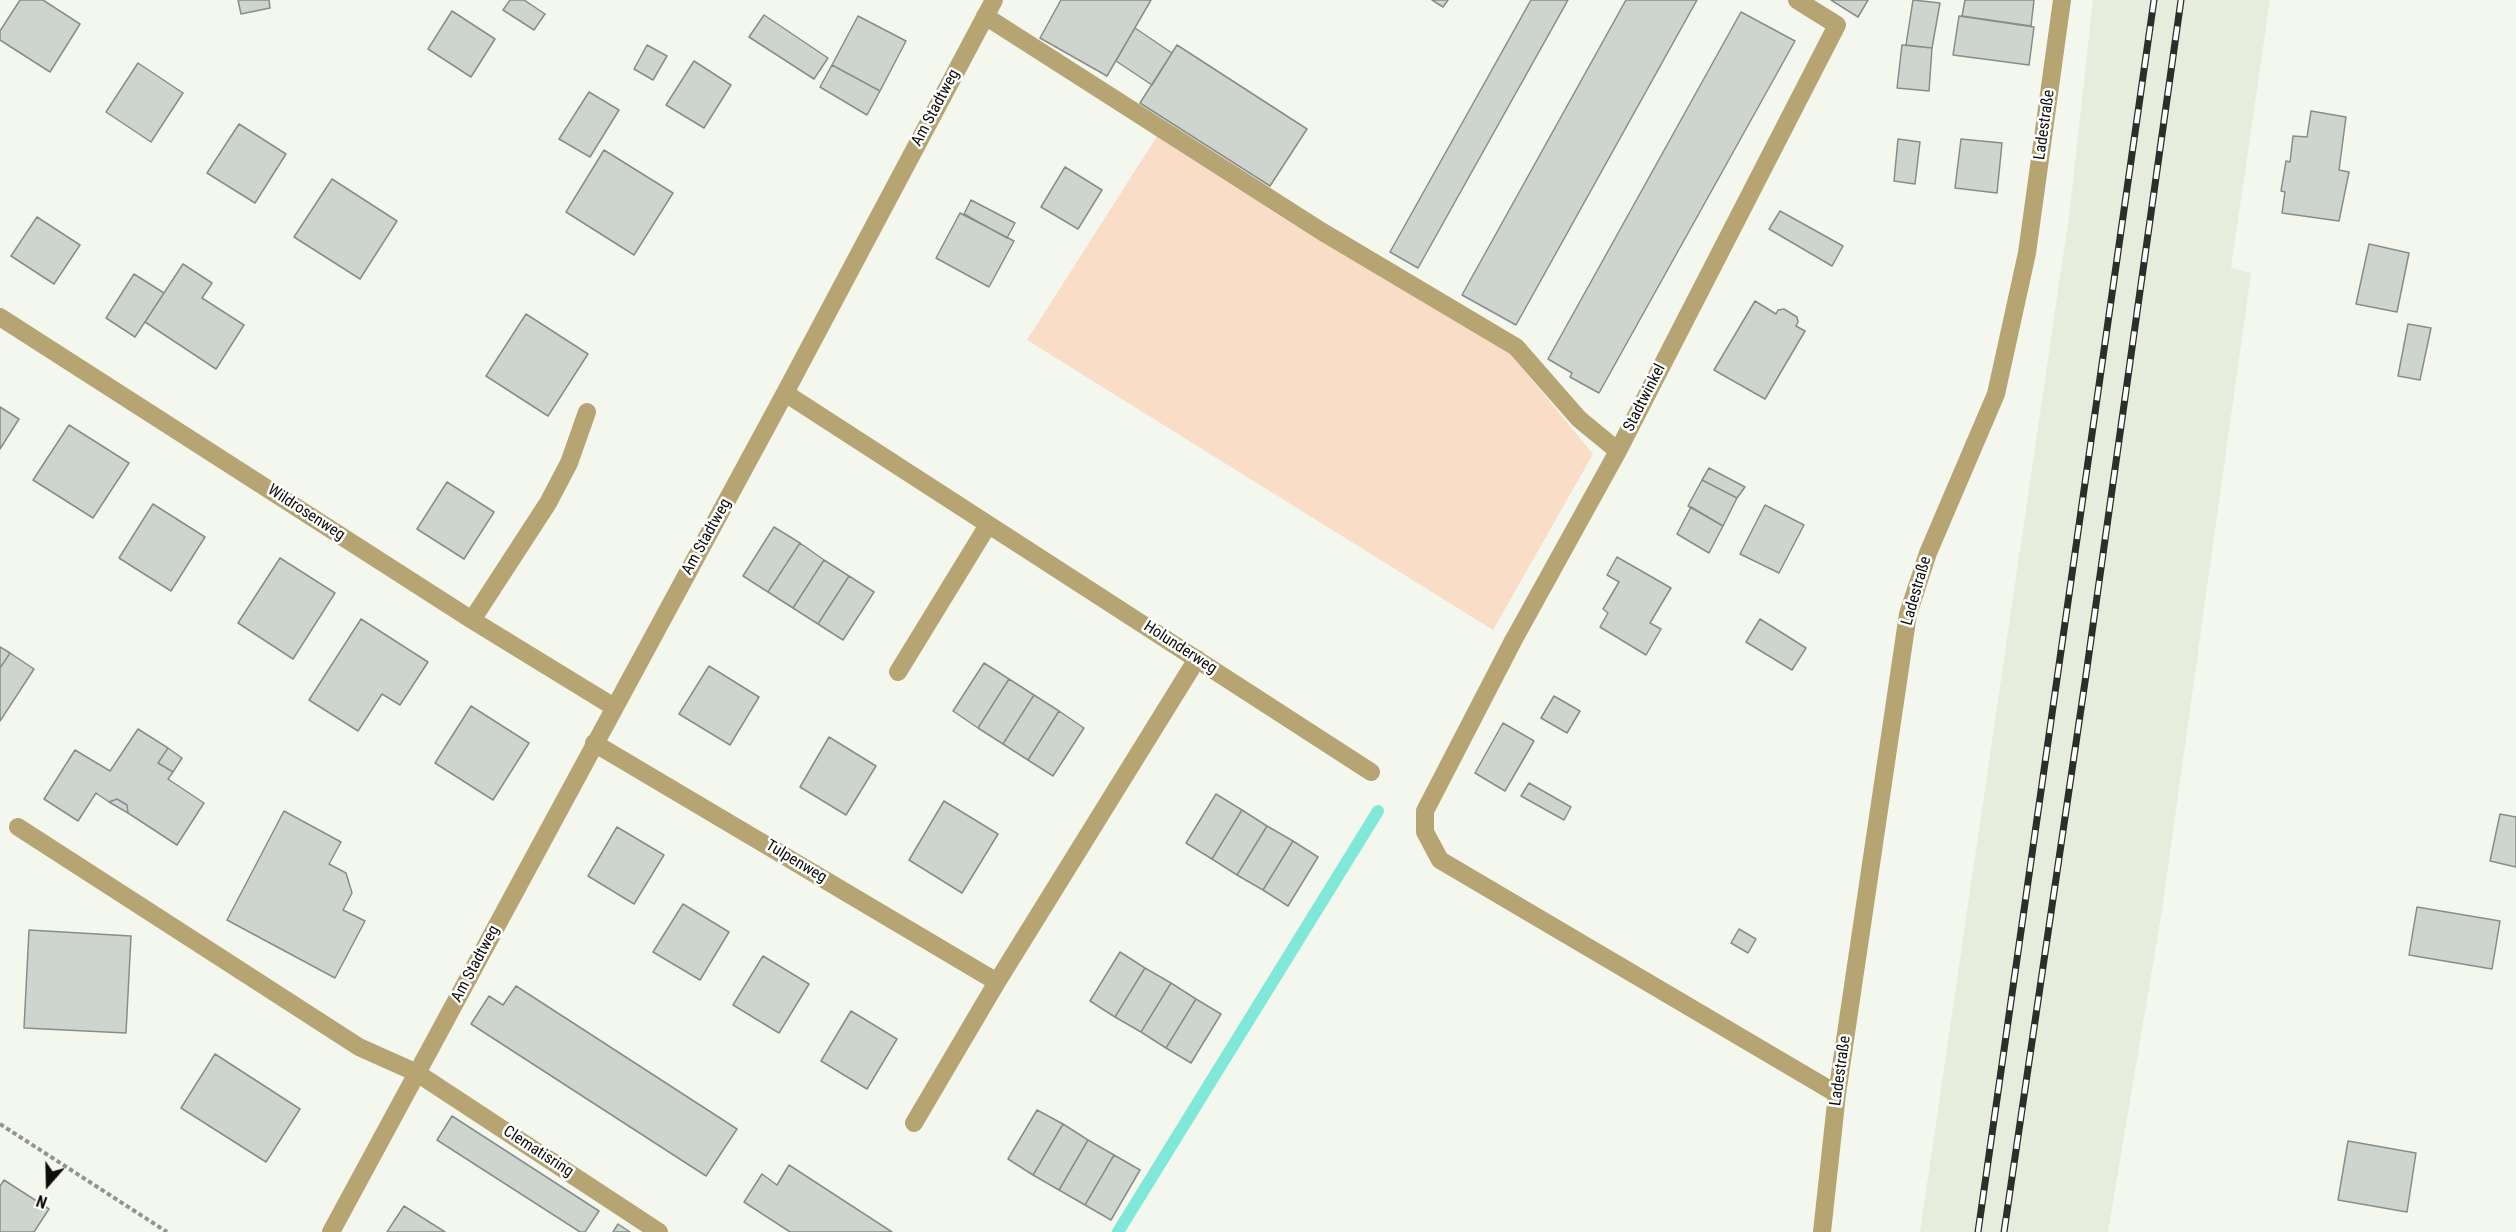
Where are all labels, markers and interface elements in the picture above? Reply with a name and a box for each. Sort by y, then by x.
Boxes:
street label: Am Stadtweg [908,66,964,150]
street label: Ladestraße [2031,89,2059,161]
street label: Stadtwinkel [1620,361,1670,435]
street label: Wildrosenweg [264,481,348,545]
street label: Am Stadtweg [678,496,736,578]
street label: Ladestraße [1898,554,1936,628]
street label: Holunderweg [1140,617,1220,679]
street label: Tulpenweg [762,836,830,888]
street label: Am Stadtweg [448,922,504,1006]
street label: Ladestraße [1827,1035,1855,1107]
street label: Clematisring [499,1122,577,1182]
north arrow [18,1154,78,1214]
text: N [34,1191,50,1212]

